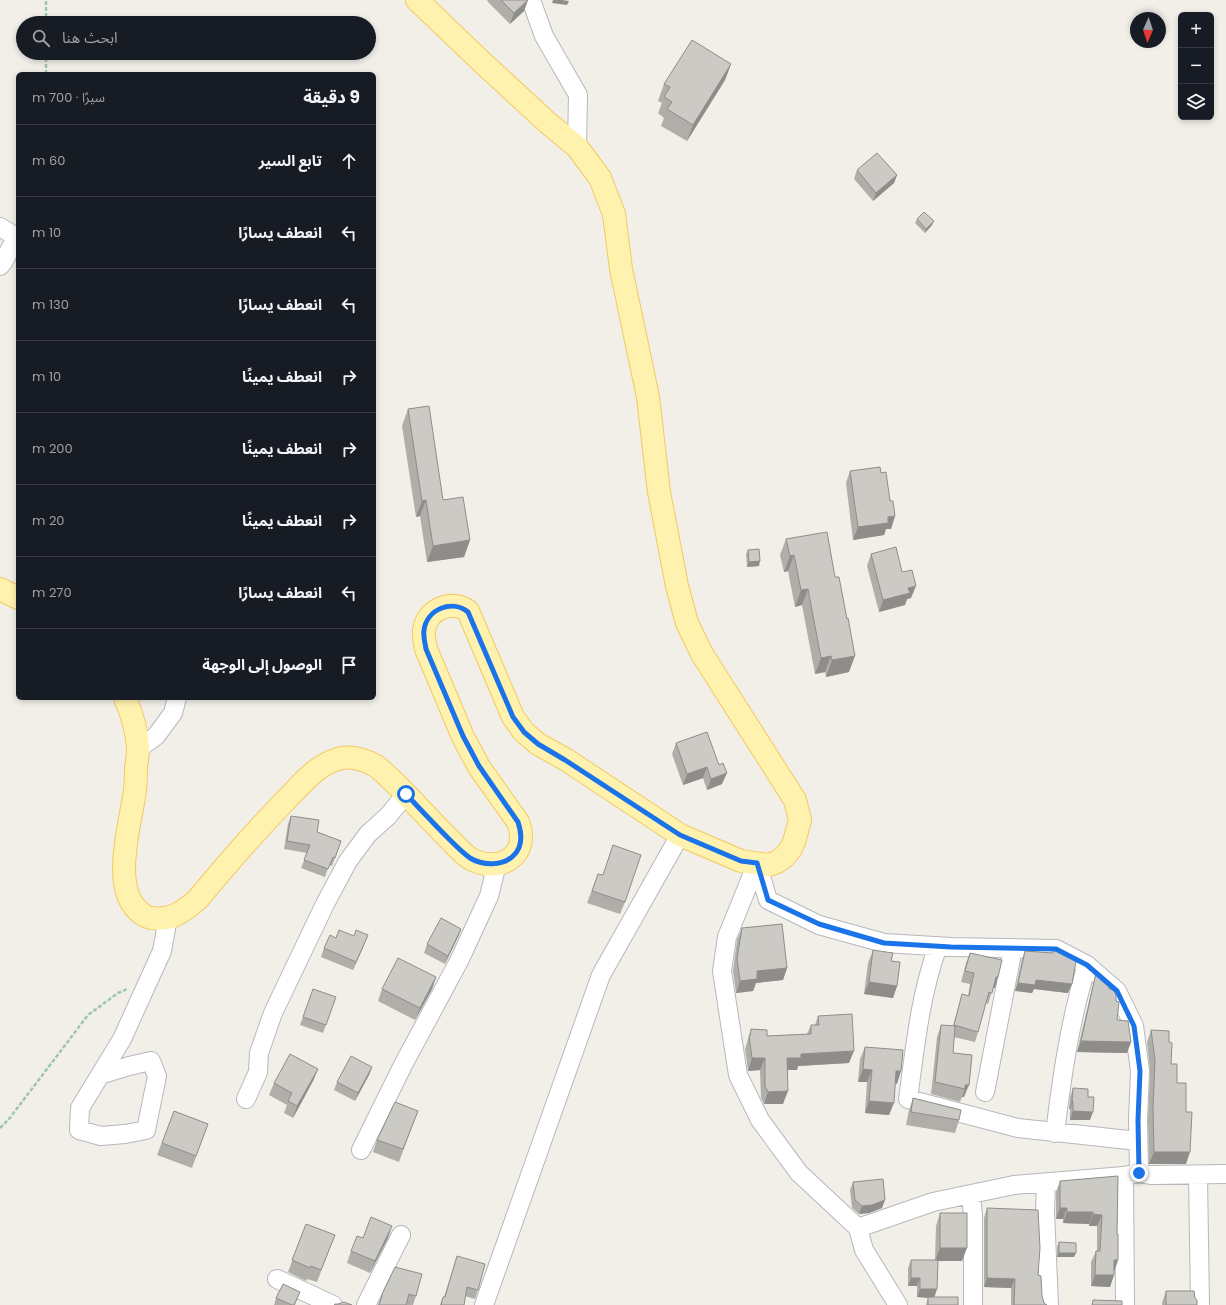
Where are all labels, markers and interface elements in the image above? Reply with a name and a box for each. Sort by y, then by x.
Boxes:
north arrow [1130,12,1166,48]
map controls [1178,12,1214,120]
button: + [1178,12,1214,48]
search box [16,16,376,60]
icon: search [30,27,52,49]
text: ابحث هنا [62,27,118,48]
button: − [1178,48,1214,84]
button: layers [1178,84,1214,120]
text: 9 دقيقة [303,85,360,109]
text: سيرًا · 700 m [32,88,105,107]
text: تابع السير [259,150,322,171]
icon: ahead [338,150,360,172]
text: 60 m [32,151,65,170]
text: انعطف يسارًا [238,222,322,243]
icon: left [338,222,360,244]
text: 10 m [32,223,61,242]
text: انعطف يسارًا [238,294,322,315]
icon: left [338,294,360,316]
text: 130 m [32,295,69,314]
text: انعطف يمينًا [242,366,322,387]
icon: right [338,366,360,388]
text: 10 m [32,367,61,386]
text: انعطف يمينًا [242,438,322,459]
icon: right [338,438,360,460]
text: 200 m [32,439,73,458]
text: انعطف يمينًا [242,510,322,531]
icon: right [338,510,360,532]
text: 20 m [32,511,65,530]
text: انعطف يسارًا [238,582,322,603]
icon: left [338,582,360,604]
text: 270 m [32,583,72,602]
text: الوصول إلى الوجهة [202,654,322,675]
icon: arrive [338,654,360,676]
route start [397,785,415,803]
route end [1130,1164,1148,1182]

